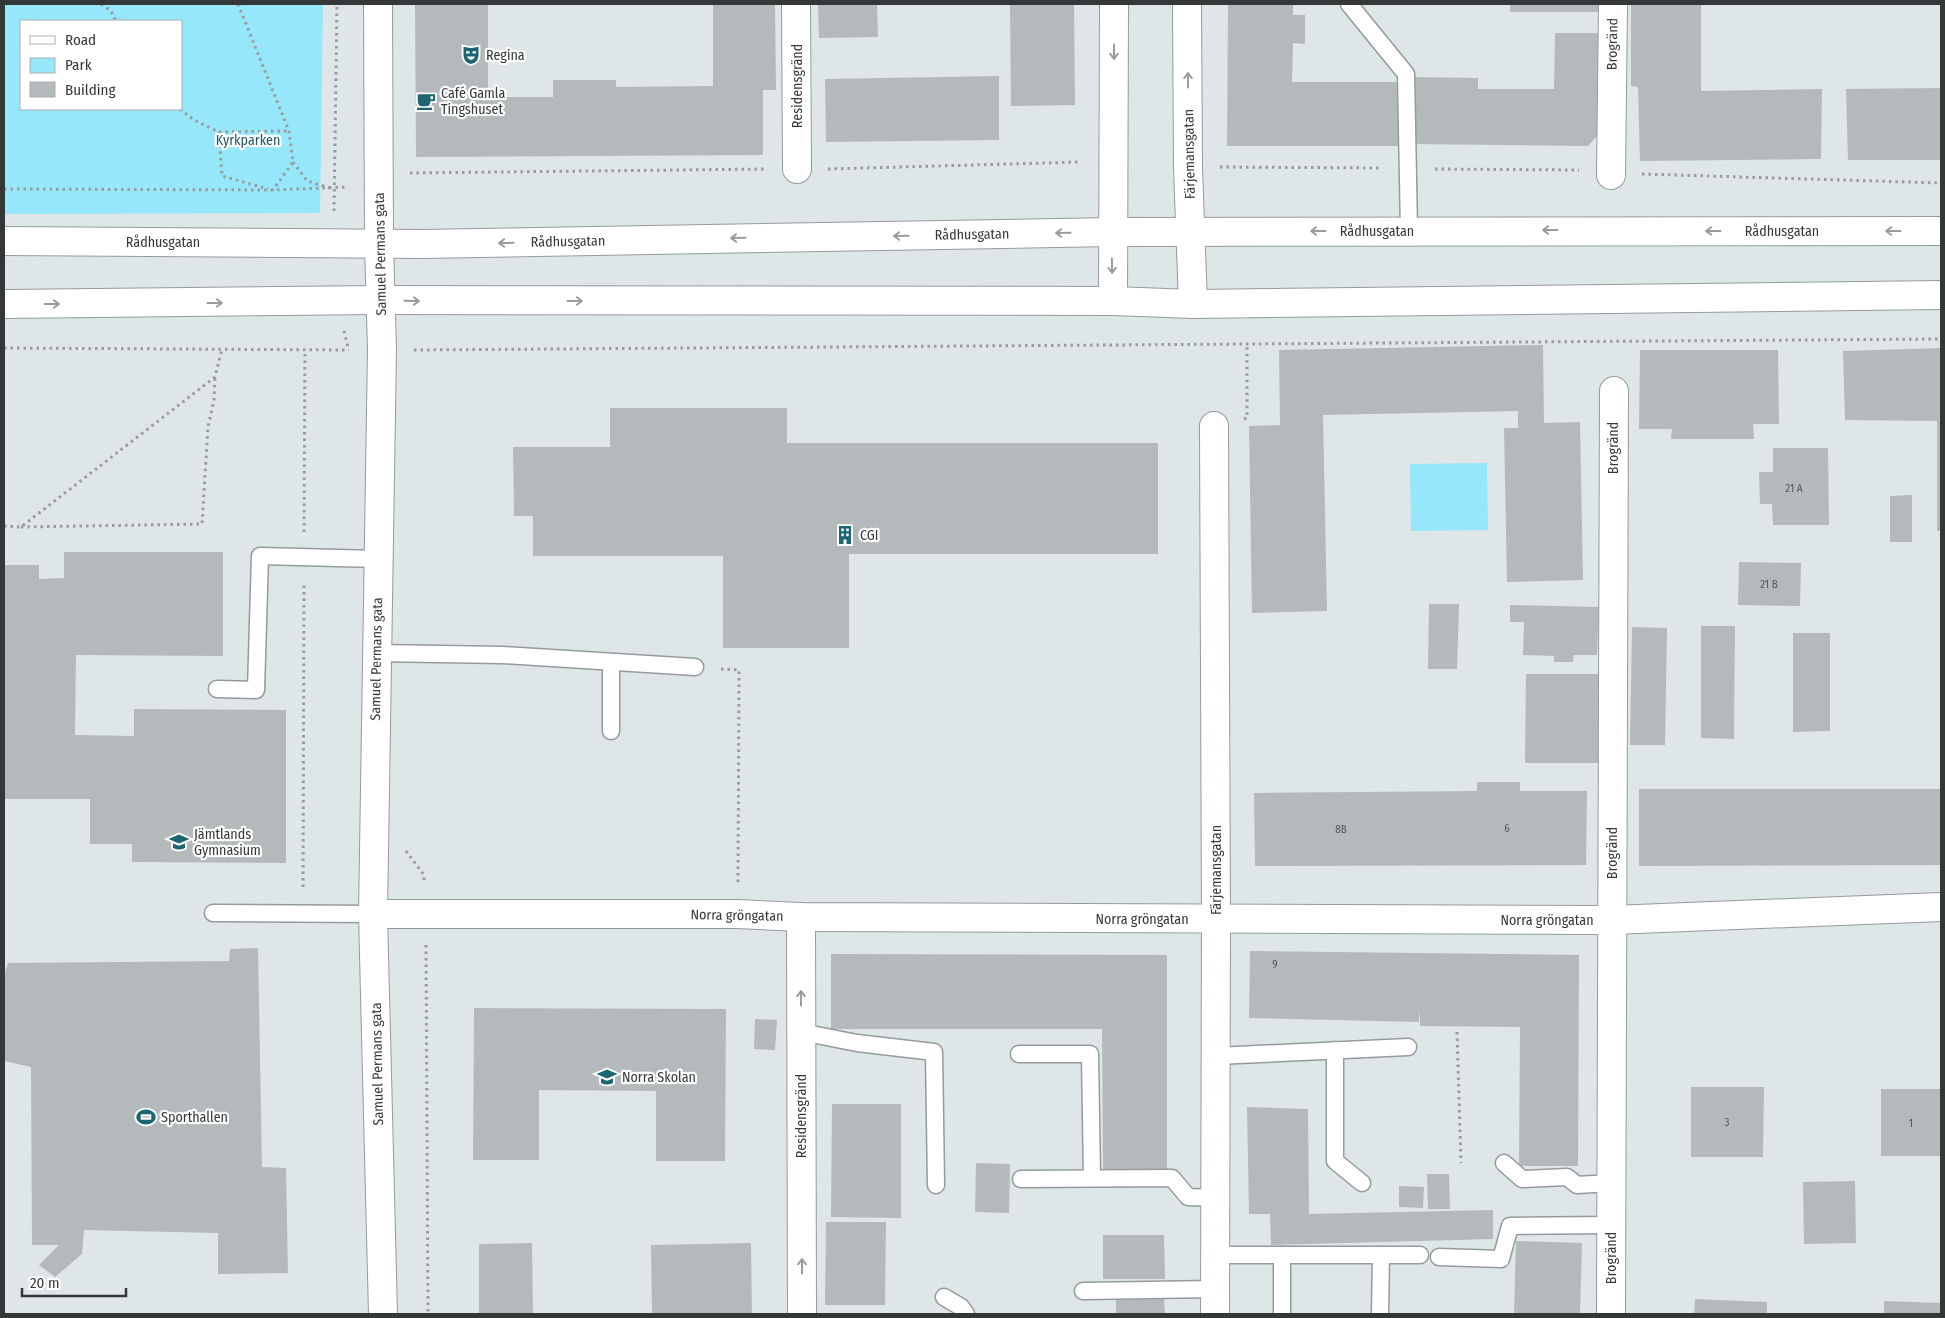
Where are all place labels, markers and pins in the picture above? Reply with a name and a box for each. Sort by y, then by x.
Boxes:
theatre icon: Regina [460,44,482,66]
place label: Regina [486,47,525,64]
place label: Café Gamla Tingshuset [441,85,505,118]
cafe icon: Café Gamla Tingshuset [415,90,437,112]
building icon: CGI [834,524,856,546]
place label: CGI [860,527,879,544]
place label: Jämtlands Gymnasium [194,826,261,859]
school or university icon: Jämtlands Gymnasium [168,831,190,853]
school or university icon: Norra Skolan [596,1066,618,1088]
place label: Norra Skolan [622,1069,696,1086]
sports icon: Sporthallen [135,1106,157,1128]
place label: Sporthallen [161,1109,228,1126]

